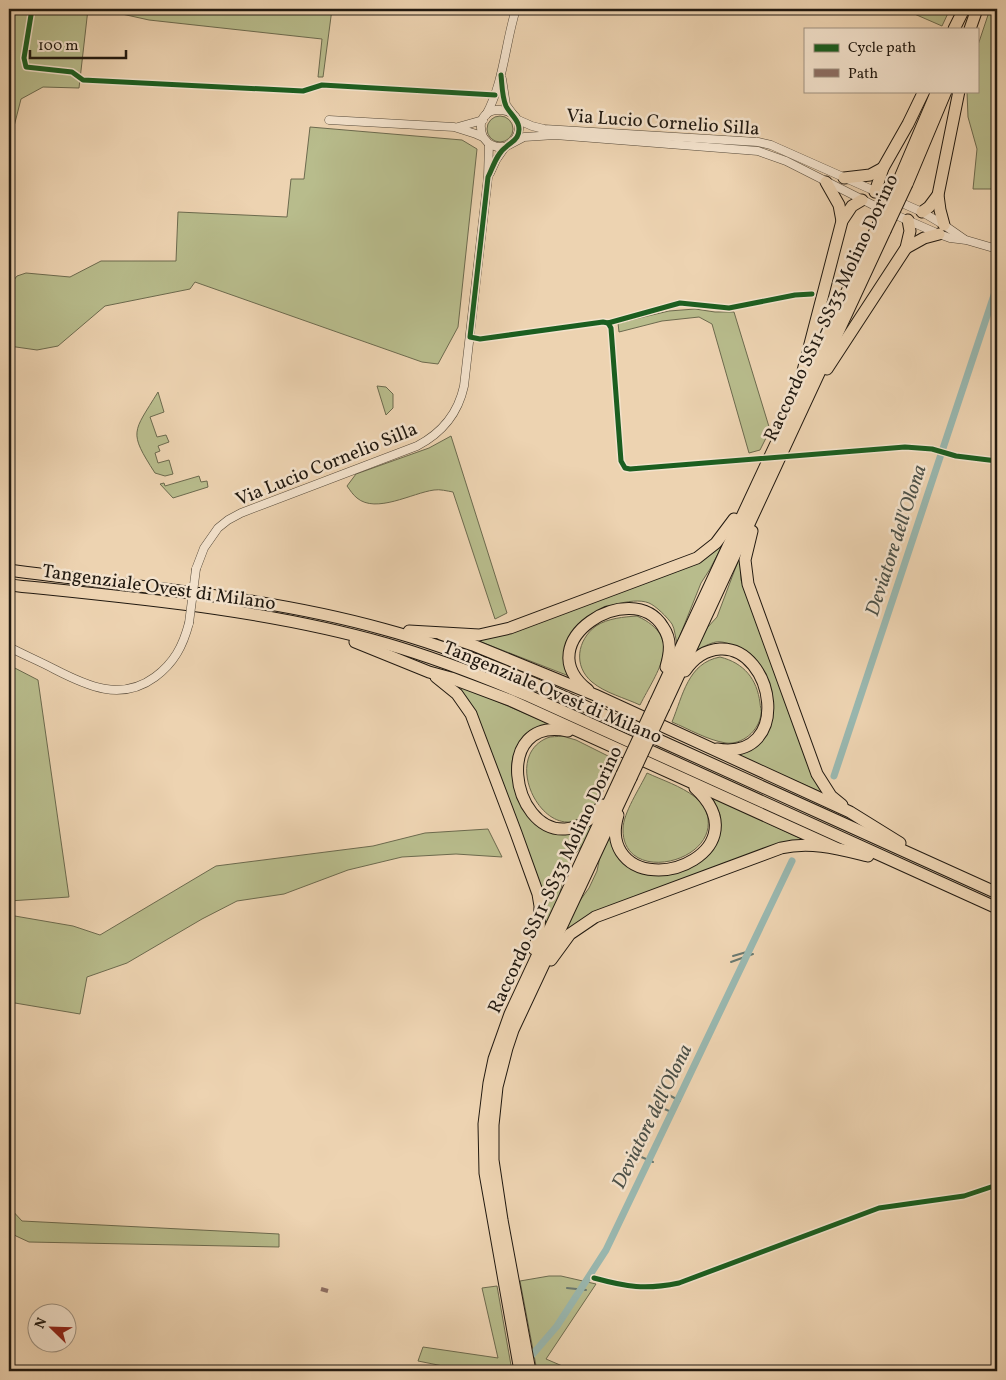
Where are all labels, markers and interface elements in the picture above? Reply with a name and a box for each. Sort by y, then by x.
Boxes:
scale bar [30,28,126,60]
legend [804,28,978,92]
text: 100 m [38,36,78,57]
text: Cycle path [848,38,916,59]
text: Path [848,64,878,85]
street label: Via Lucio Cornelio Silla [565,103,760,143]
street label: Raccordo SS11-SS33 Molino Dorino [758,170,905,446]
street label: Via Lucio Cornelio Silla [232,417,421,513]
water label: Deviatore dell'Olona [859,461,935,620]
street label: Tangenziale Ovest di Milano [40,559,277,617]
street label: Tangenziale Ovest di Milano [439,635,666,751]
street label: Raccordo SS11-SS33 Molino Dorino [482,742,629,1018]
water label: Deviatore dell'Olona [606,1040,700,1194]
north arrow [28,1302,78,1352]
text: N [31,1315,52,1332]

